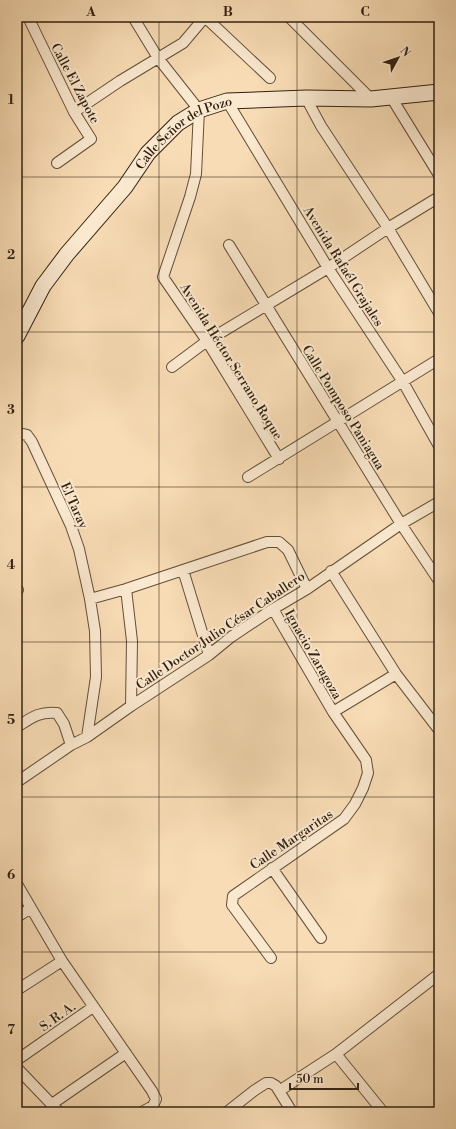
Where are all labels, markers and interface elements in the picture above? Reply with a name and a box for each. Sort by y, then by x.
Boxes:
text: A [85,4,96,20]
text: B [223,4,233,20]
text: C [360,4,370,20]
north arrow [378,38,418,78]
street label: Calle El Zapote [47,41,103,127]
text: N [397,44,413,60]
text: 1 [8,92,15,108]
street label: Calle Señor del Pozo [132,94,232,173]
street label: Avenida Rafaél Grajales [299,203,387,330]
text: 2 [7,247,15,263]
street label: Avenida Héctor Serrano Roque [176,280,286,443]
street label: Calle Pomposo Paniagua [298,342,388,473]
text: 3 [7,402,15,418]
street label: El Taray [57,480,92,532]
text: 4 [7,557,16,573]
street label: Calle Doctor Julio César Caballero [133,568,308,693]
street label: Ignacio Zaragoza [281,607,345,703]
text: 5 [7,712,15,728]
street label: Calle Margaritas [247,806,336,873]
text: 6 [7,867,15,883]
street label: S. R. A. [37,999,79,1035]
text: 7 [7,1022,15,1038]
scale bar [290,1065,358,1091]
text: 50 m [296,1072,324,1087]

